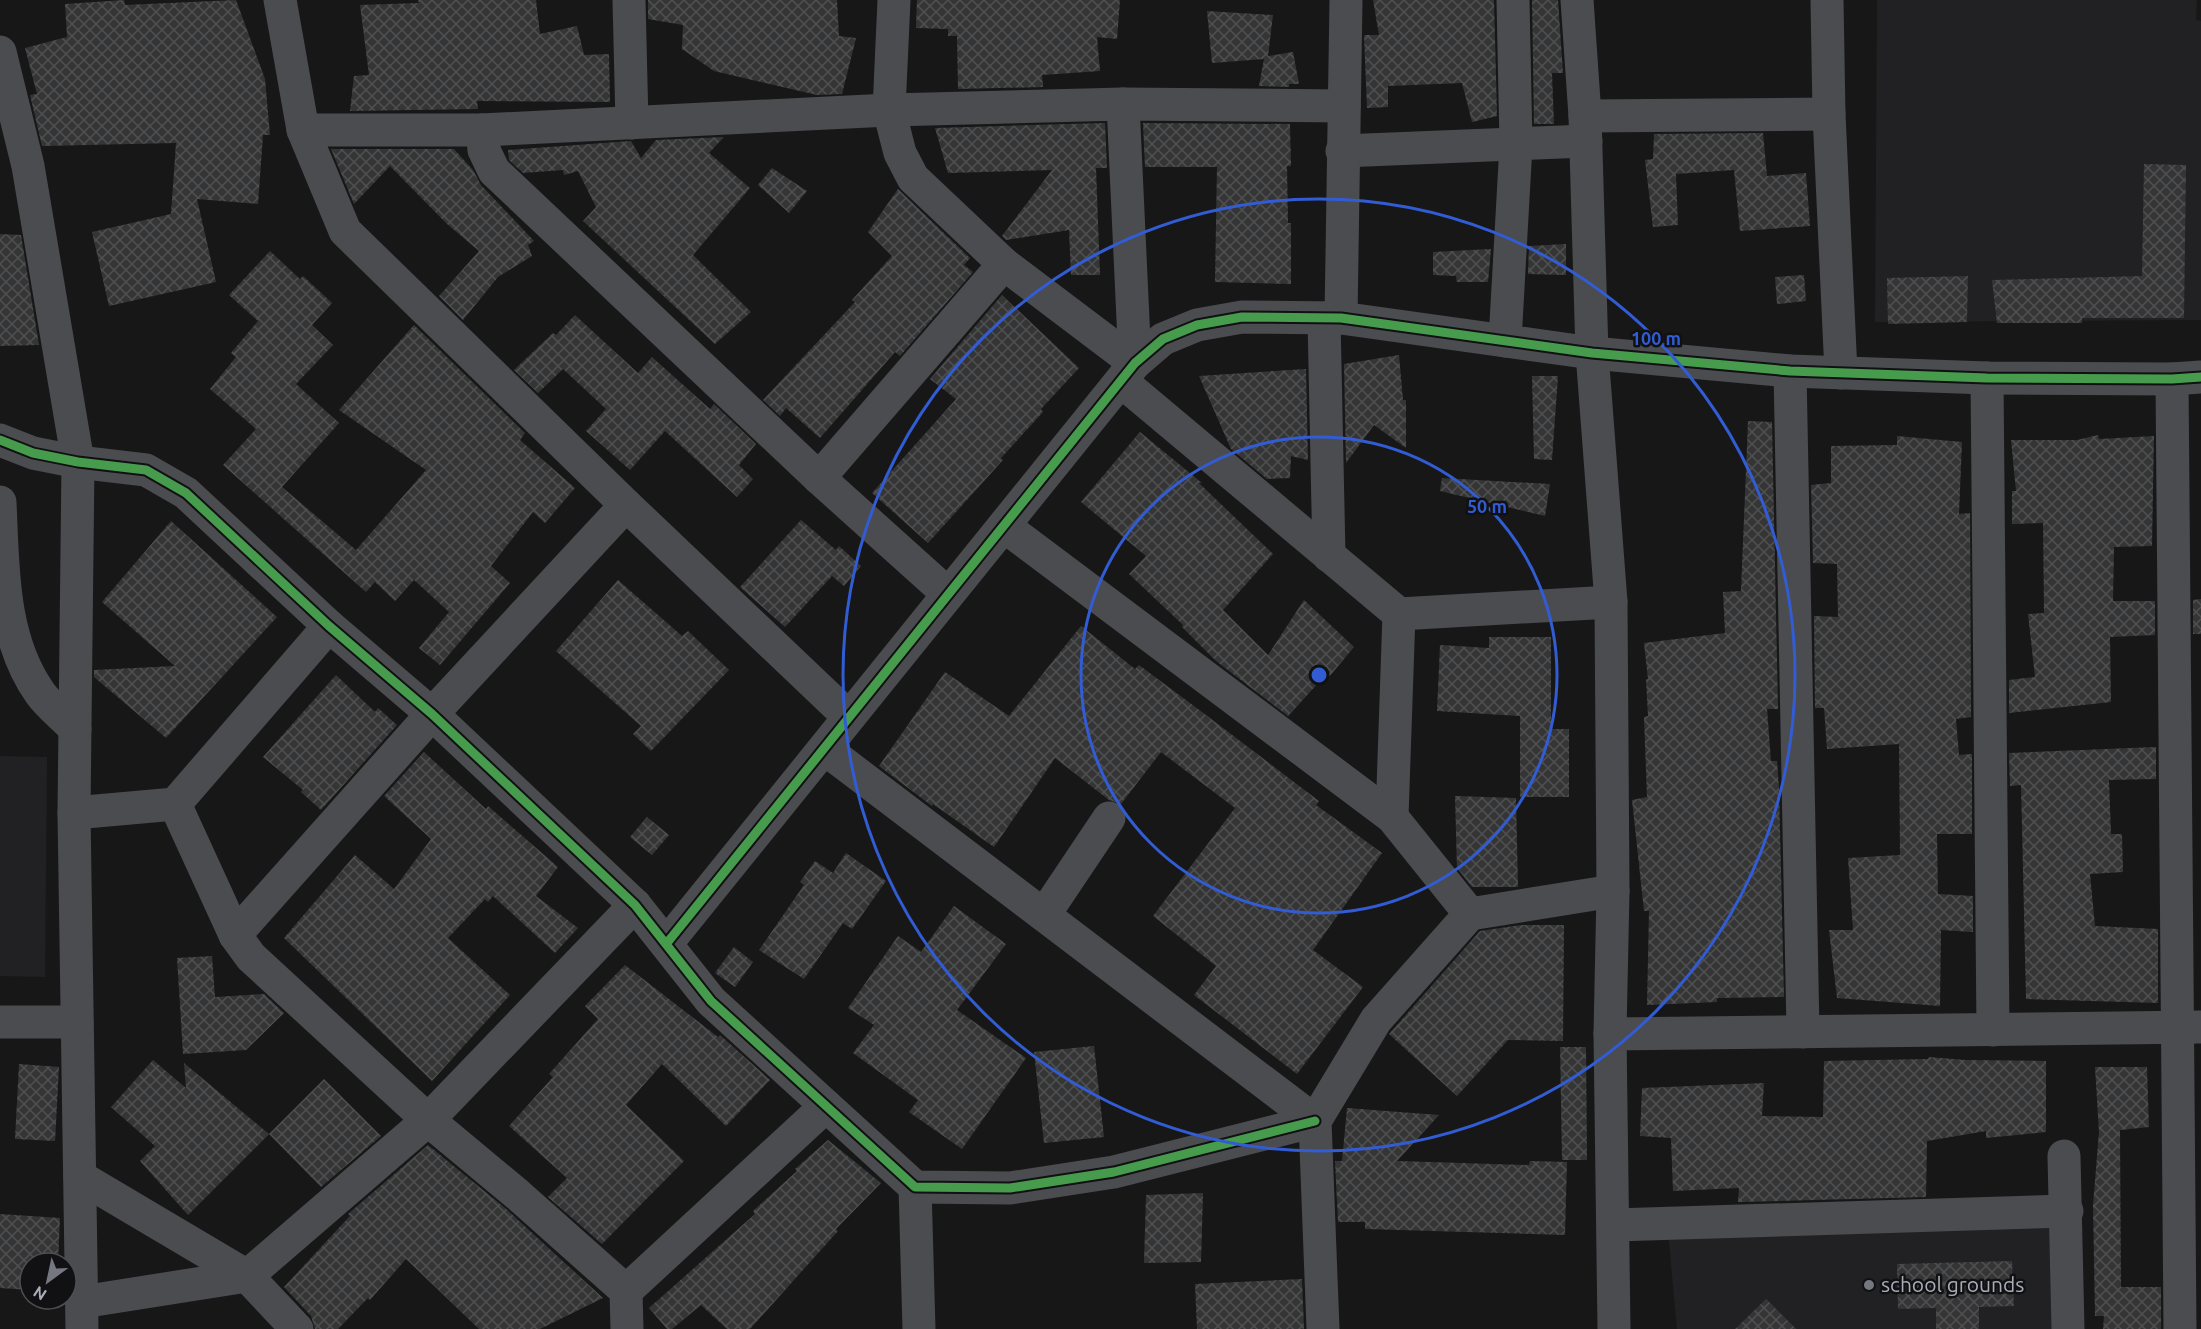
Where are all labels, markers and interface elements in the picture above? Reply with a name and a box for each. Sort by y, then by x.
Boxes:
text: 100 m [1631,328,1681,348]
text: 50 m [1467,496,1507,516]
centre of rings [1309,665,1329,685]
north arrow [18,1251,78,1311]
place label: school grounds [1881,1272,2024,1296]
marker: school grounds [1862,1278,1876,1292]
text: N [30,1283,50,1304]

